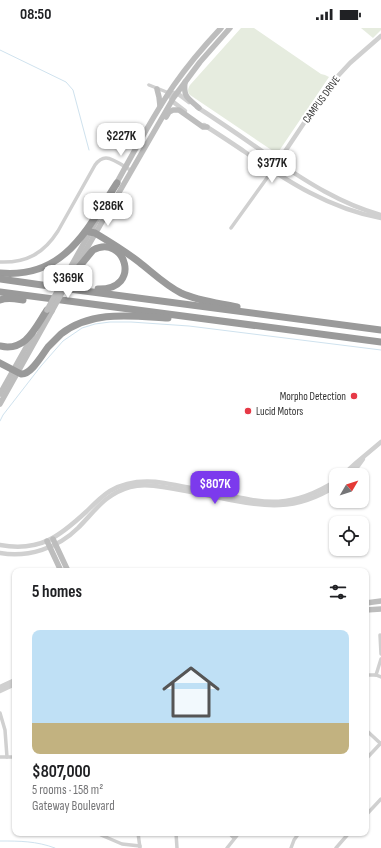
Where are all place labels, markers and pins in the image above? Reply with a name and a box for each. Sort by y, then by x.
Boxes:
pin: $227K [93,123,149,157]
pin: $377K [244,150,300,184]
pin: $286K [80,193,136,227]
pin: $369K [40,265,96,299]
place label: Morpho Detection [280,390,346,403]
marker: Morpho Detection [349,391,359,401]
place label: Lucid Motors [256,405,303,418]
marker: Lucid Motors [243,406,253,416]
pin: $807K [187,471,243,505]

